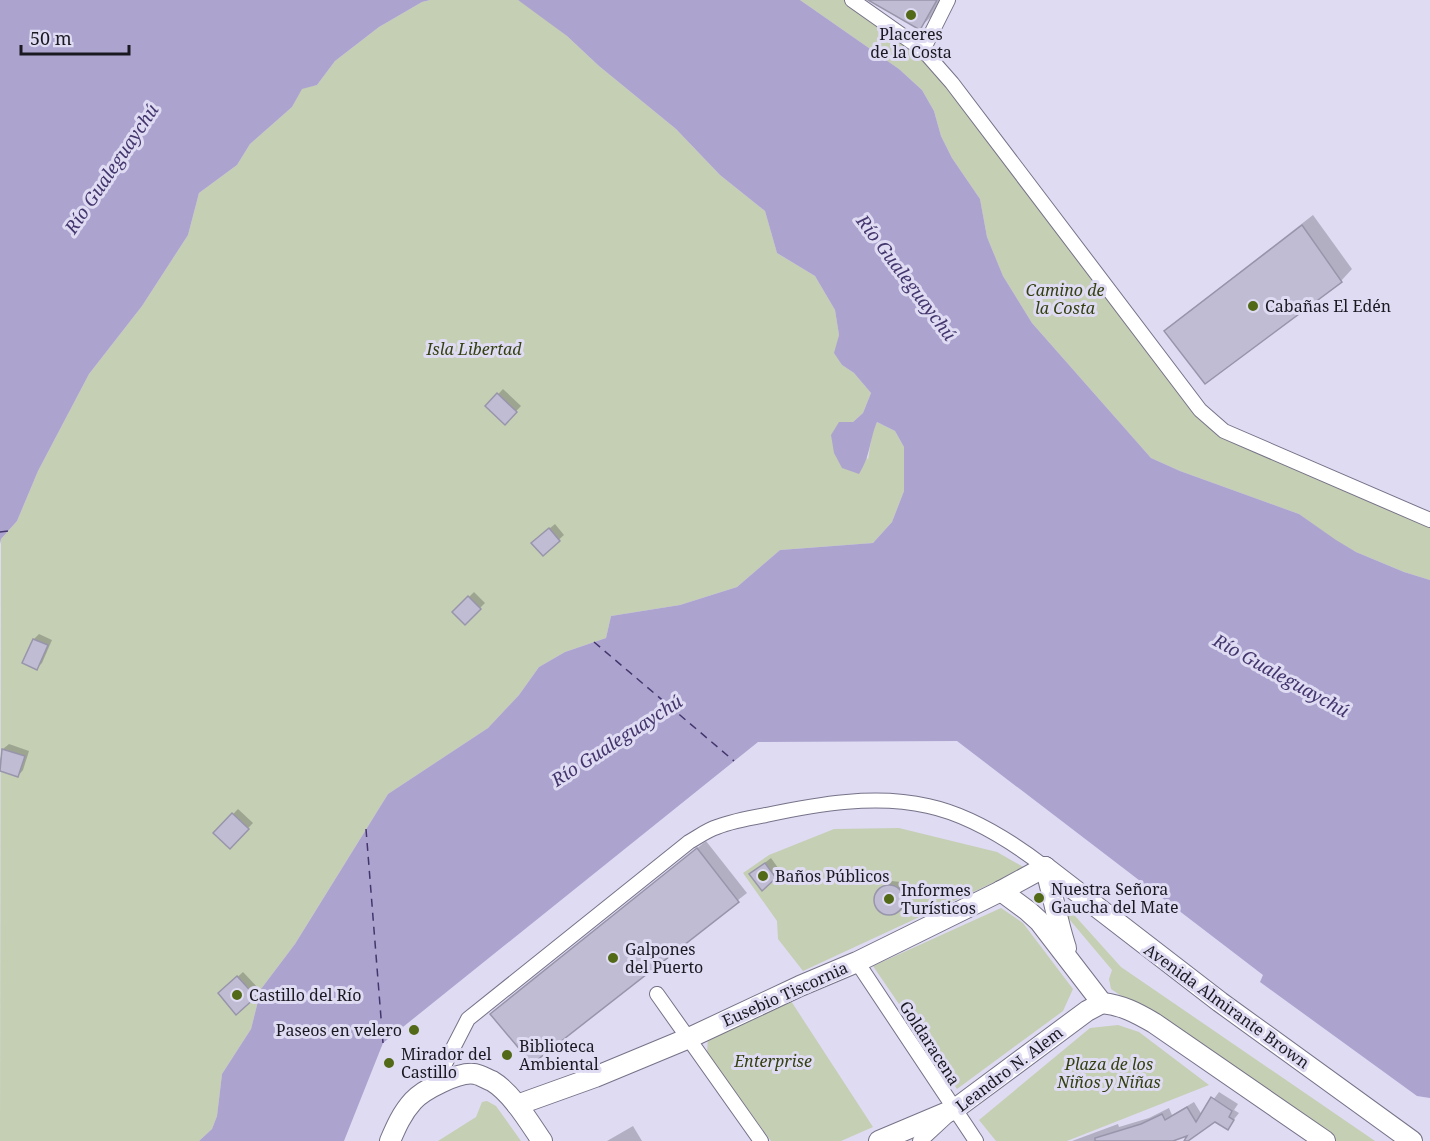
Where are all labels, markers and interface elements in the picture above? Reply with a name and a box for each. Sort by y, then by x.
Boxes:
marker: Placeres de la Costa [904,8,918,22]
scale bar [21,18,129,56]
place label: Placeres de la Costa [870,23,952,63]
text: 50 m [30,26,72,50]
water label: Río Gualeguaychú [58,99,164,239]
water label: Río Gualeguaychú [851,209,962,345]
park label: Camino de la Costa [1026,279,1104,319]
place label: Cabañas El Edén [1265,295,1391,317]
marker: Cabañas El Edén [1246,299,1260,313]
park label: Isla Libertad [425,338,522,360]
water label: Río Gualeguaychú [1209,627,1354,722]
water label: Río Gualeguaychú [546,689,687,792]
place label: Baños Públicos [775,865,889,887]
marker: Baños Públicos [756,869,770,883]
place label: Nuestra Señora Gaucha del Mate [1051,878,1179,918]
place label: Informes Turísticos [901,879,976,919]
marker: Nuestra Señora Gaucha del Mate [1032,891,1046,905]
marker: Informes Turísticos [882,892,896,906]
place label: Galpones del Puerto [625,938,703,978]
street label: Avenida Almirante Brown [1140,939,1314,1073]
marker: Galpones del Puerto [606,951,620,965]
street label: Eusebio Tiscornia [719,956,851,1032]
place label: Castillo del Río [249,984,361,1006]
marker: Castillo del Río [230,988,244,1002]
street label: Goldaracena [895,997,965,1089]
place label: Paseos en velero [276,1019,402,1041]
street label: Leandro N. Alem [951,1021,1067,1117]
marker: Paseos en velero [407,1023,421,1037]
place label: Biblioteca Ambiental [519,1035,599,1075]
place label: Mirador del Castillo [401,1043,491,1083]
marker: Biblioteca Ambiental [500,1048,514,1062]
park label: Enterprise [733,1050,812,1072]
park label: Plaza de los Niños y Niñas [1056,1053,1161,1093]
marker: Mirador del Castillo [382,1056,396,1070]

